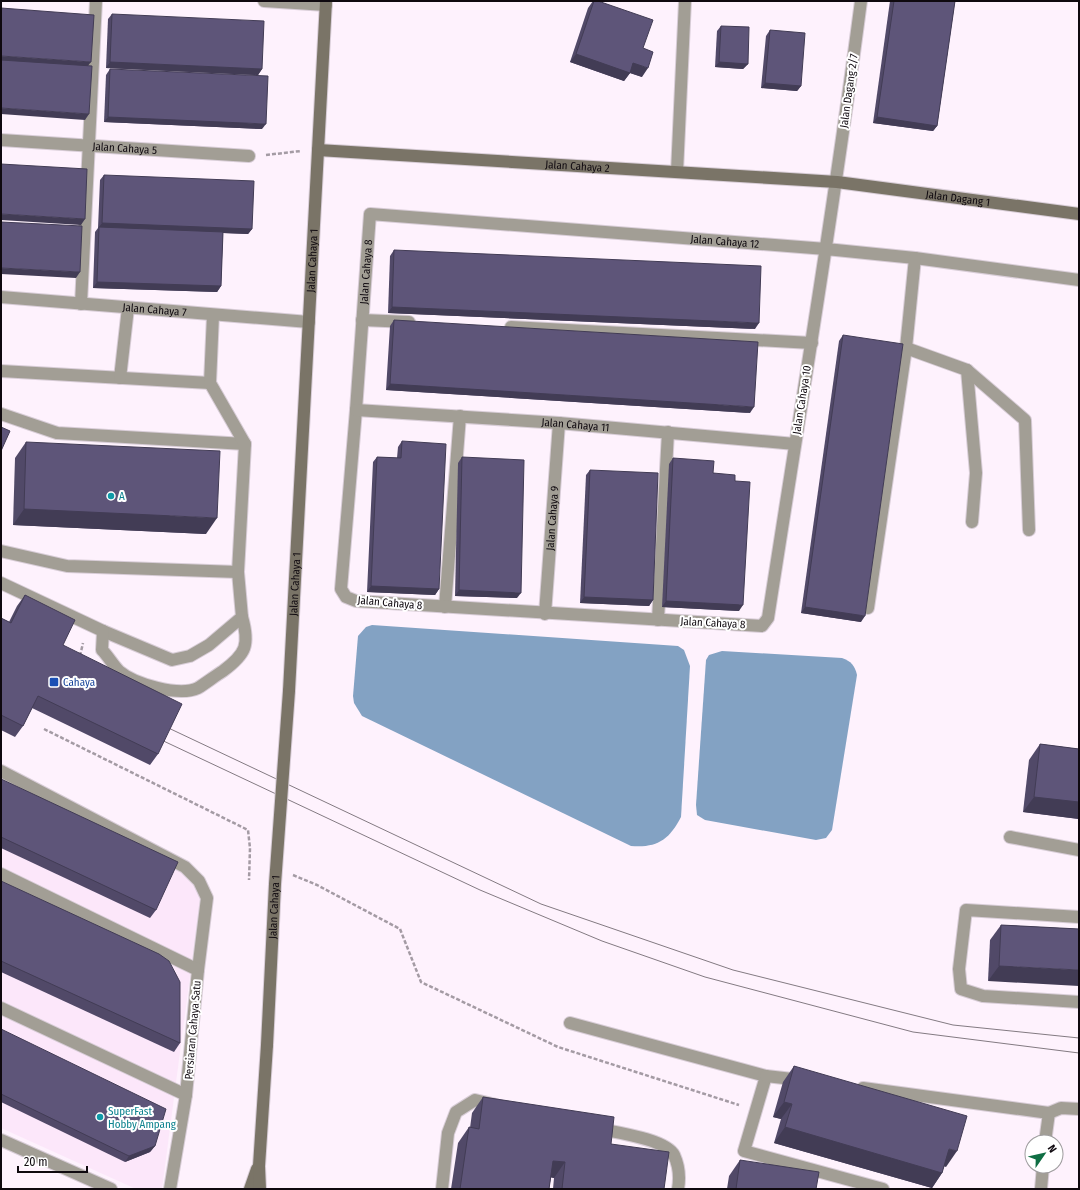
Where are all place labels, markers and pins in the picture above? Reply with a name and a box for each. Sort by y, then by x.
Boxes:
place label: A [119,490,125,503]
marker: A [106,491,116,501]
marker: Cahaya [48,676,60,688]
place label: Cahaya [63,676,95,689]
place label: SuperFast Hobby Ampang [108,1105,177,1131]
marker: SuperFast Hobby Ampang [95,1112,105,1122]

